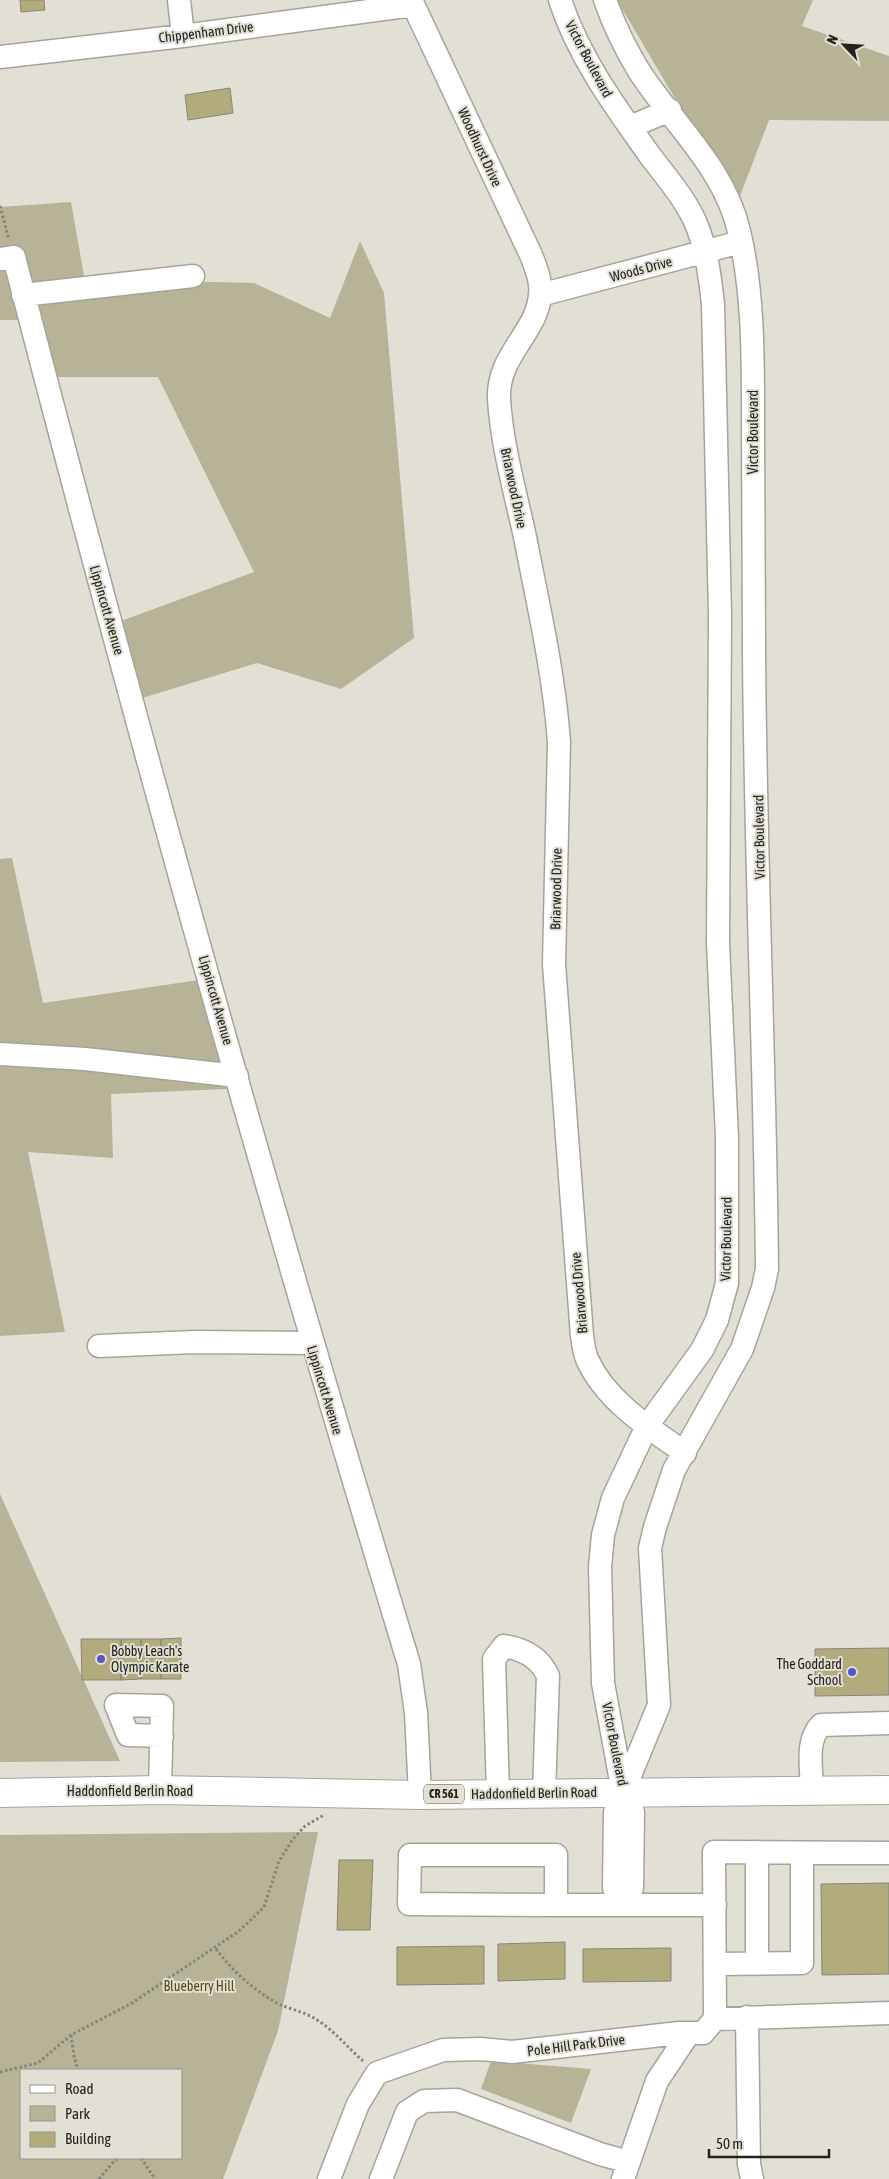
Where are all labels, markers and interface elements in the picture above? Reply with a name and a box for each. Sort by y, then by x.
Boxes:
street label: Chippenham Drive [158,18,254,46]
street label: Victor Boulevard [562,18,616,100]
north arrow [819,20,869,70]
text: N [823,32,841,47]
street label: Woodhurst Drive [455,105,505,189]
street label: Woods Drive [608,253,674,285]
street label: Victor Boulevard [745,390,761,474]
street label: Briarwood Drive [498,446,530,530]
street label: Lippincott Avenue [87,563,127,657]
street label: Victor Boulevard [750,795,768,879]
street label: Briarwood Drive [547,848,565,930]
street label: Lippincott Avenue [196,953,236,1047]
street label: Victor Boulevard [717,1197,735,1281]
street label: Briarwood Drive [567,1252,591,1334]
street label: Lippincott Avenue [304,1343,346,1437]
place label: Bobby Leach's Olympic Karate [111,1643,189,1675]
marker: Bobby Leach's Olympic Karate [95,1653,107,1665]
place label: The Goddard School [777,1656,842,1688]
marker: The Goddard School [846,1666,858,1678]
street label: Victor Boulevard [599,1701,631,1787]
street label: Haddonfield Berlin Road [67,1783,193,1799]
street label: Haddonfield Berlin Road [471,1784,597,1802]
road number: CR 561 [424,1785,464,1804]
park label: Blueberry Hill [163,1978,235,1994]
street label: Pole Hill Park Drive [526,2031,626,2059]
legend [20,2069,182,2159]
text: Road [65,2080,94,2097]
text: Park [65,2105,90,2122]
scale bar [709,2126,829,2158]
text: Building [65,2130,111,2147]
text: 50 m [716,2135,743,2152]

